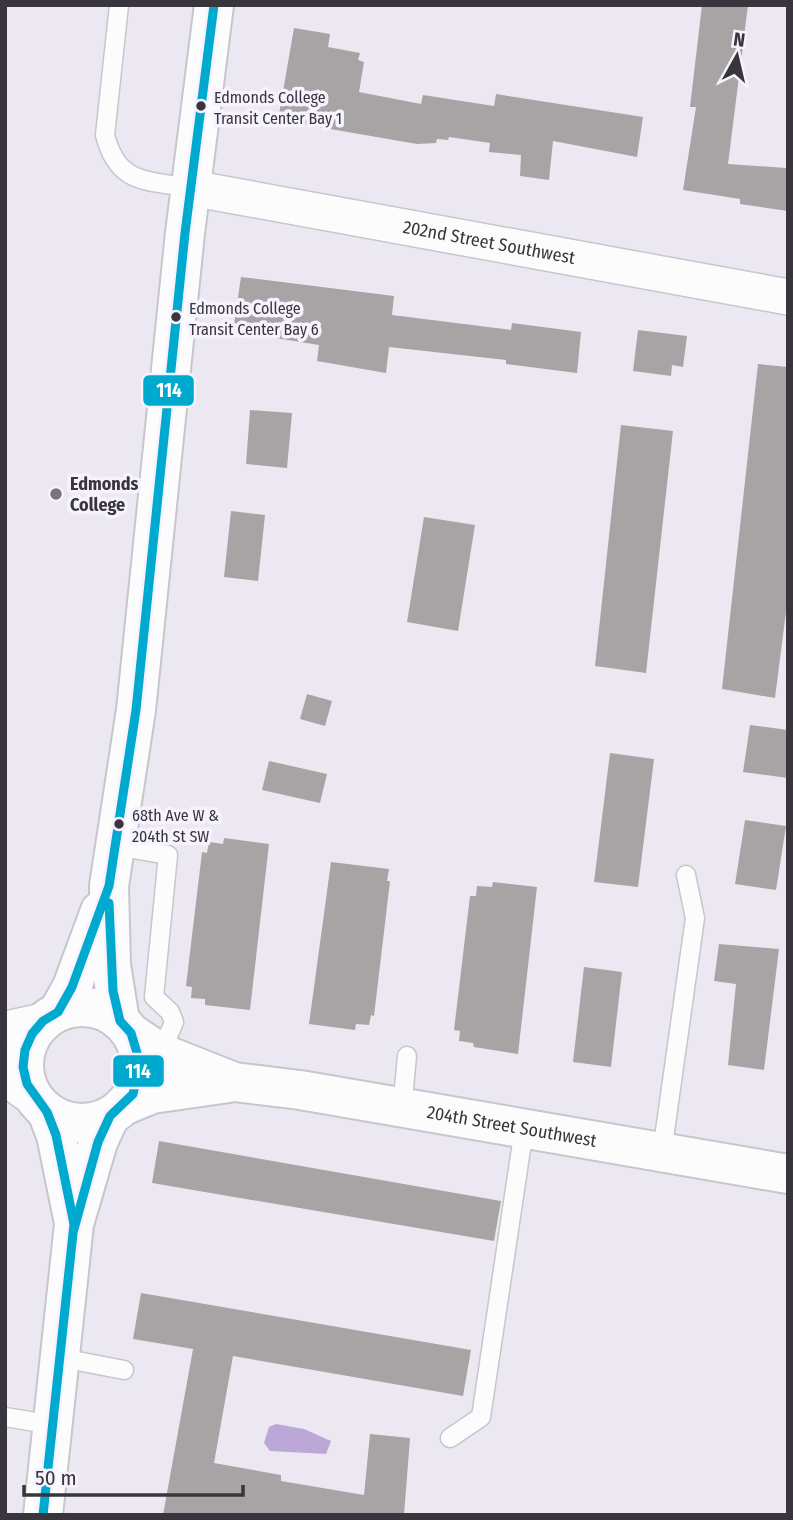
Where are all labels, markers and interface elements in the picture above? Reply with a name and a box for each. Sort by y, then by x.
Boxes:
north arrow [702,21,772,91]
text: N [732,27,747,52]
place label: Edmonds College Transit Center Bay 1 [214,88,342,128]
marker: Edmonds College Transit Center Bay 1 [194,99,208,113]
street label: 202nd Street Southwest [401,216,577,269]
place label: Edmonds College Transit Center Bay 6 [189,299,319,339]
marker: Edmonds College Transit Center Bay 6 [169,310,183,324]
line badge: 114 [142,374,195,407]
text: 114 [156,379,182,402]
place label: Edmonds College [70,473,139,516]
marker: Edmonds College [48,486,64,502]
place label: 68th Ave W & 204th St SW [132,806,219,846]
marker: 68th Ave W & 204th St SW [112,817,126,831]
line badge: 114 [112,1054,165,1088]
text: 114 [125,1060,151,1083]
street label: 204th Street Southwest [425,1101,598,1152]
scale bar [24,1454,243,1498]
text: 50 m [35,1465,77,1491]

